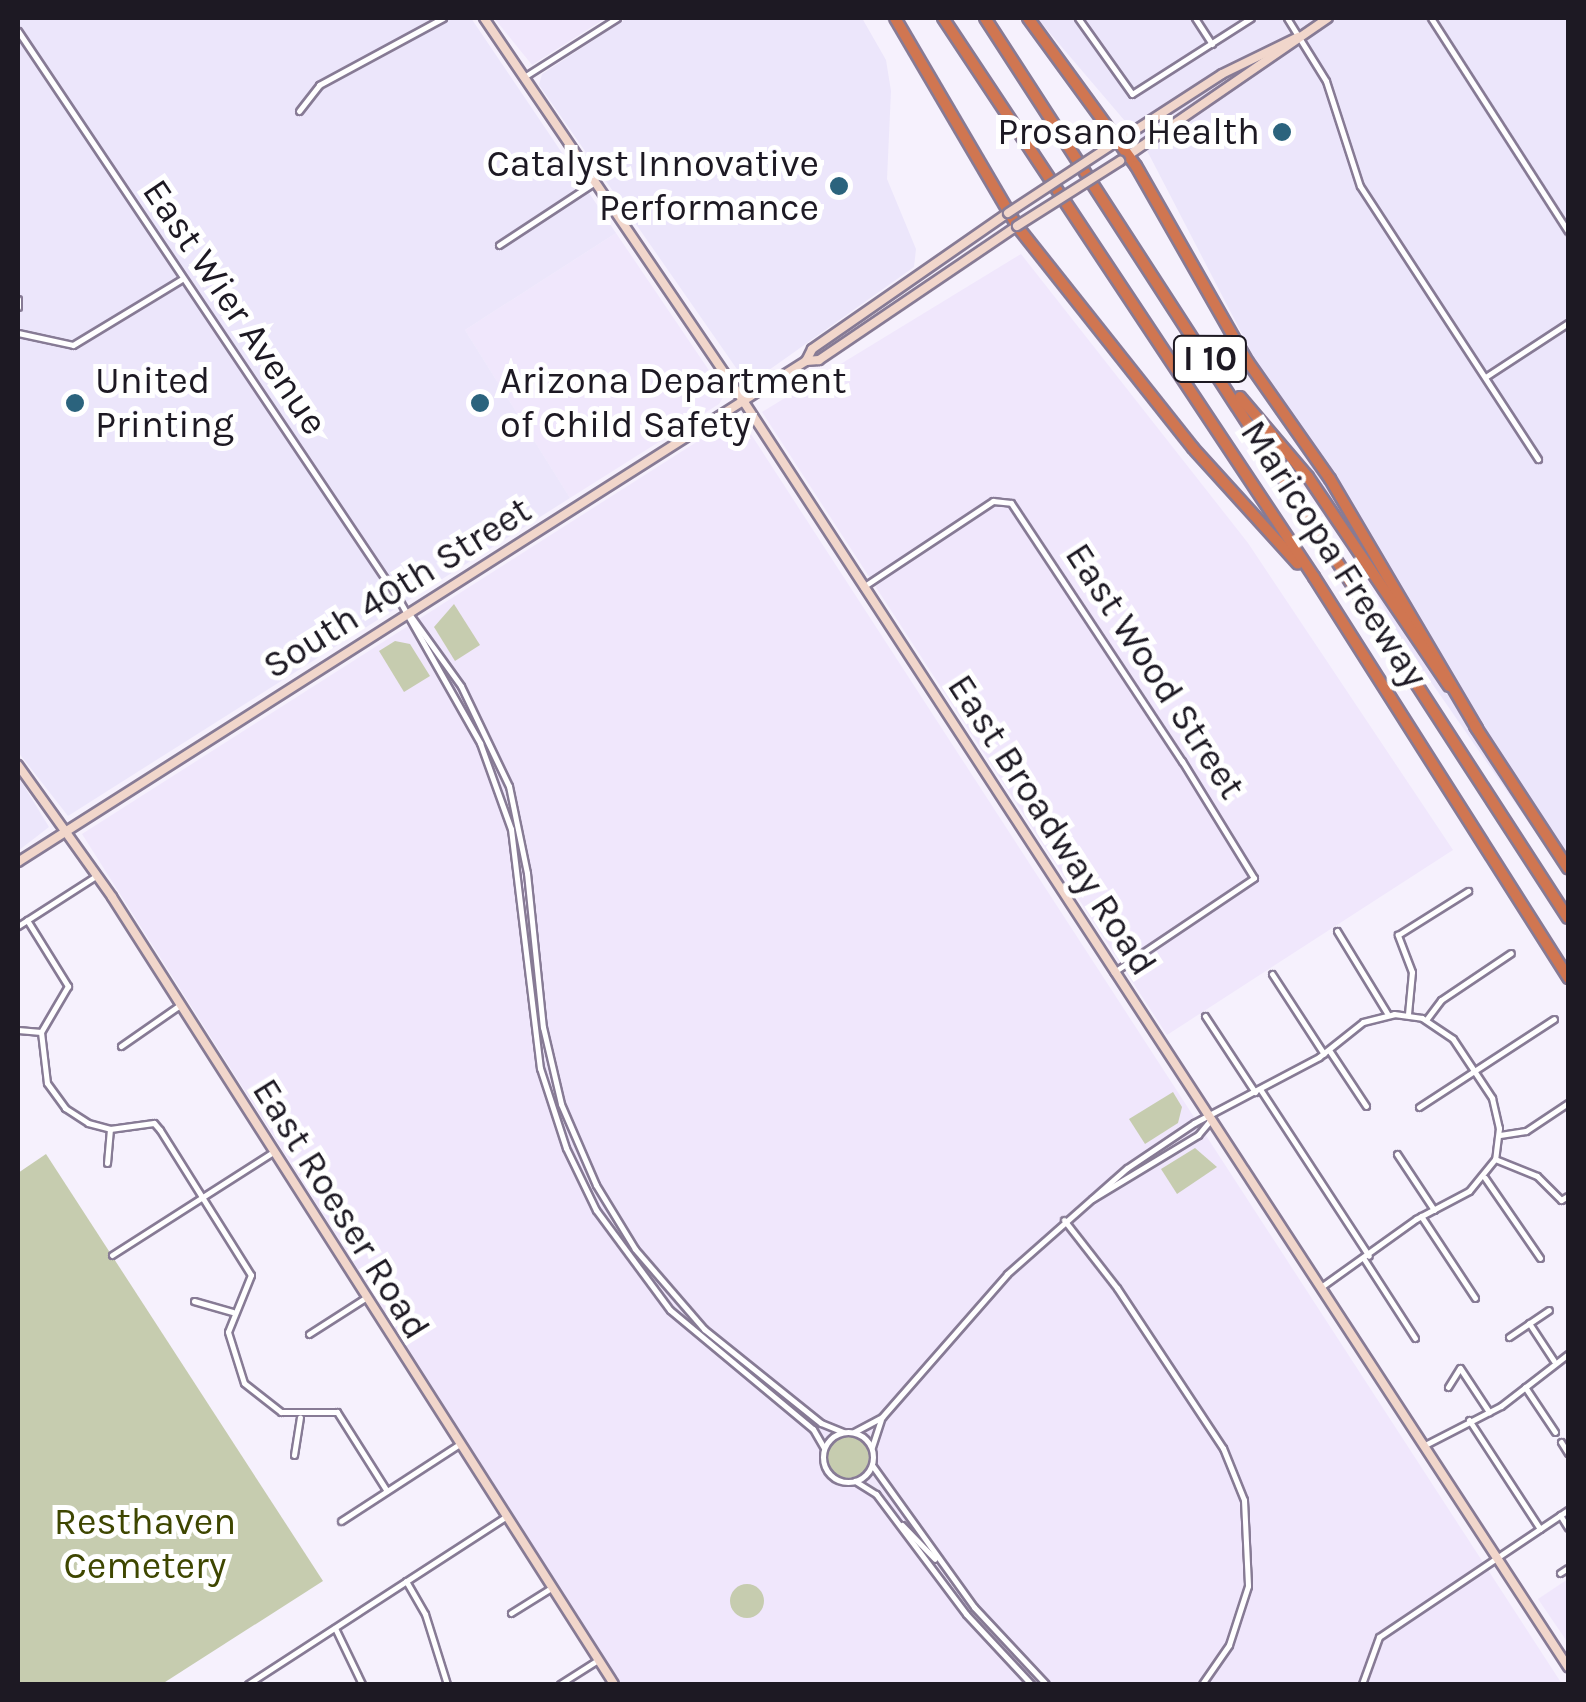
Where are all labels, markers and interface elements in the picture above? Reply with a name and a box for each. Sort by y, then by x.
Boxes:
place label: Prosano Health [997,109,1260,155]
marker: Prosano Health [1269,119,1295,145]
place label: Catalyst Innovative Performance [486,141,819,230]
street label: East Wier Avenue [133,171,337,443]
marker: Catalyst Innovative Performance [828,175,850,197]
road number: I 10 [1172,329,1248,389]
place label: United Printing [95,358,234,448]
place label: Arizona Department of Child Safety [500,358,847,448]
marker: United Printing [64,392,86,414]
marker: Arizona Department of Child Safety [469,392,491,414]
street label: Maricopa Freeway [1231,412,1437,696]
street label: South 40th Street [255,487,539,689]
street label: East Wood Street [1055,535,1255,807]
street label: East Broadway Road [938,666,1166,984]
street label: East Roeser Road [242,1070,440,1348]
park label: Resthaven Cemetery [54,1499,236,1588]

